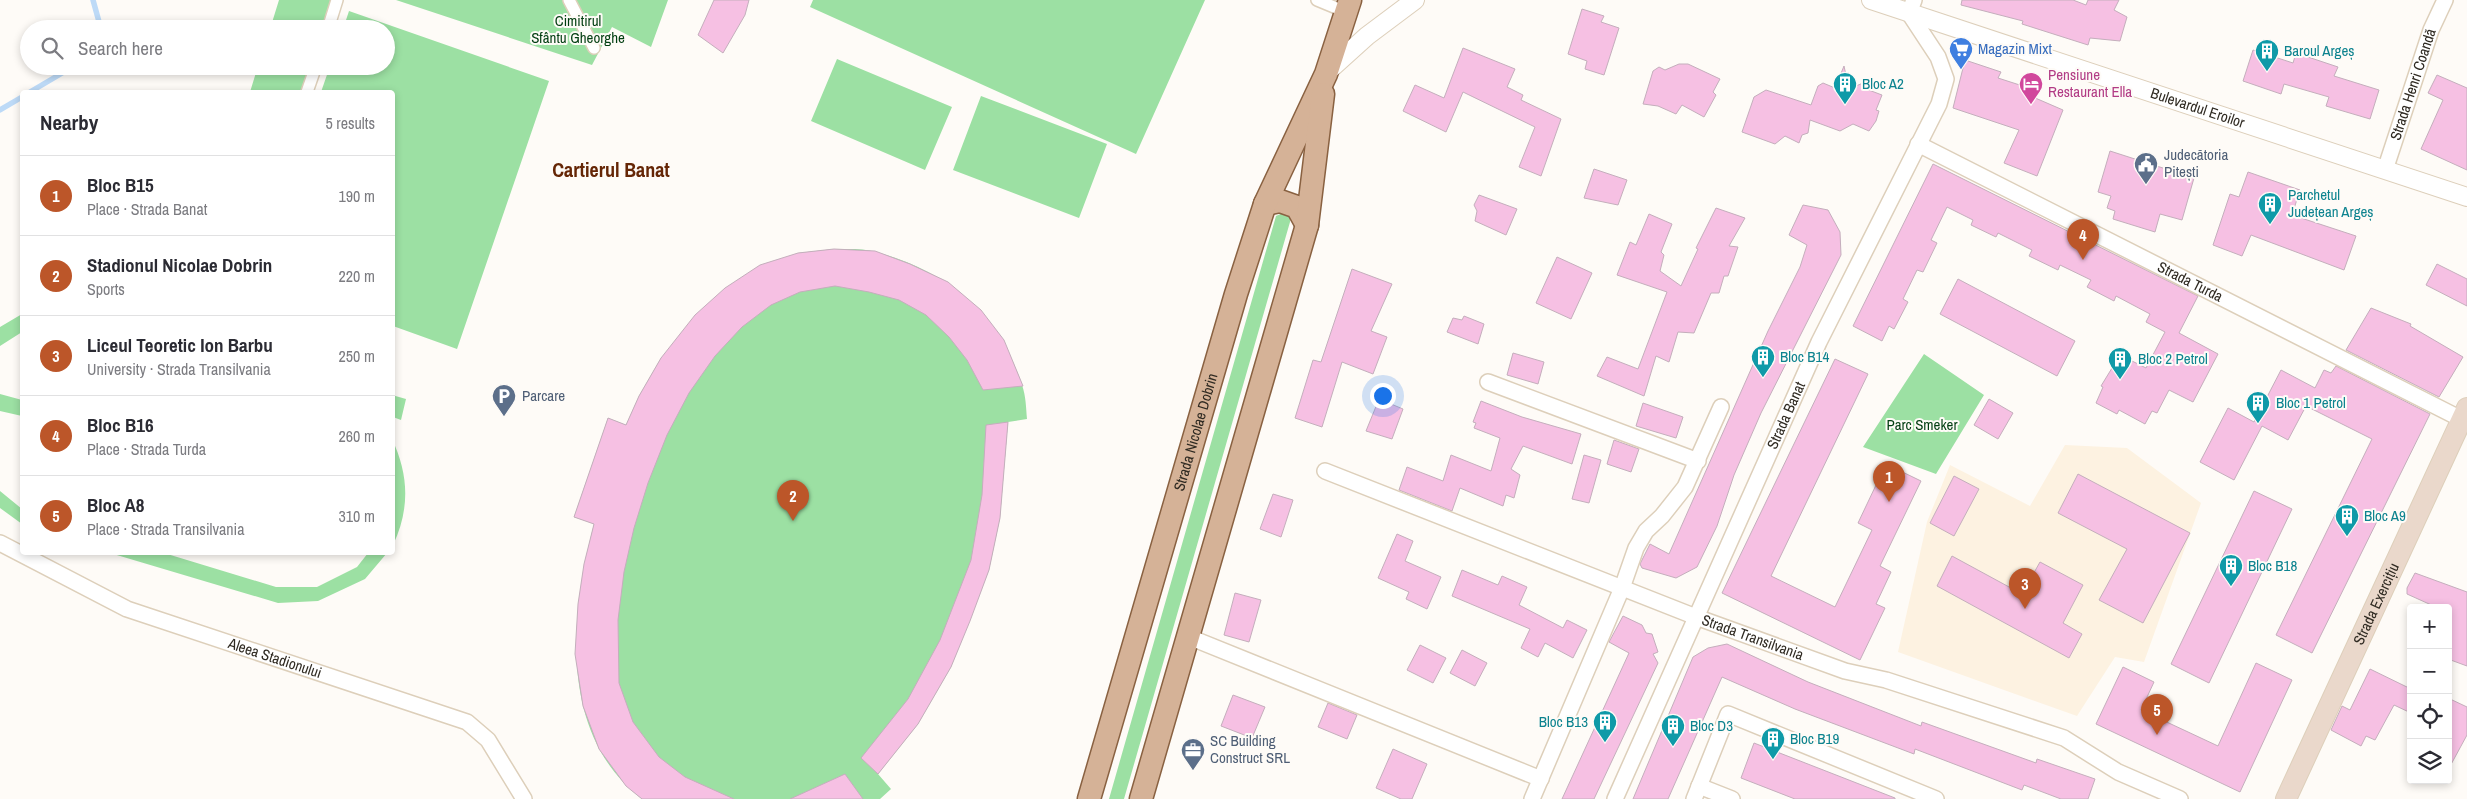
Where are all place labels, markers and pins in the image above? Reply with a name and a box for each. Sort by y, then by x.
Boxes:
supermarket icon: Magazin Mixt [1948,36,1974,70]
place label: Magazin Mixt [1978,38,2052,59]
building icon: Baroul Argeș [2254,38,2280,72]
place label: Baroul Argeș [2284,40,2354,61]
place label: Pensiune Restaurant Ella [2048,64,2132,102]
building icon: Bloc A2 [1832,71,1858,105]
hotel icon: Pensiune Restaurant Ella [2018,71,2044,105]
place label: Bloc A2 [1862,73,1904,94]
place label: Judecătoria Pitești [2164,144,2228,182]
public building icon: Judecătoria Pitești [2133,151,2159,185]
place label: Parchetul Județean Argeș [2288,184,2374,222]
building icon: Parchetul Județean Argeș [2257,191,2283,225]
pin: 4 [2067,219,2099,260]
building icon: Bloc B14 [1750,344,1776,378]
place label: Bloc B14 [1780,346,1829,367]
building icon: Bloc 2 Petrol [2107,346,2133,380]
place label: Bloc 2 Petrol [2138,348,2208,369]
parking icon: Parcare [491,383,517,417]
place label: Parcare [522,385,565,406]
building icon: Bloc 1 Petrol [2245,390,2271,424]
place label: Bloc 1 Petrol [2276,392,2346,413]
pin: 1 [1873,461,1905,502]
pin: 2 [777,480,809,521]
building icon: Bloc A9 [2334,503,2360,537]
place label: Bloc A9 [2364,505,2406,526]
building icon: Bloc B18 [2218,553,2244,587]
place label: Bloc B18 [2248,555,2297,576]
pin: 3 [2009,568,2041,609]
pin: 5 [2141,694,2173,735]
building icon: Bloc B13 [1592,709,1618,743]
place label: Bloc B13 [1539,711,1588,732]
building icon: Bloc D3 [1660,713,1686,747]
place label: Bloc D3 [1690,715,1733,736]
building icon: Bloc B19 [1760,726,1786,760]
place label: Bloc B19 [1790,728,1839,749]
place label: SC Building Construct SRL [1210,730,1290,768]
office icon: SC Building Construct SRL [1180,737,1206,771]

